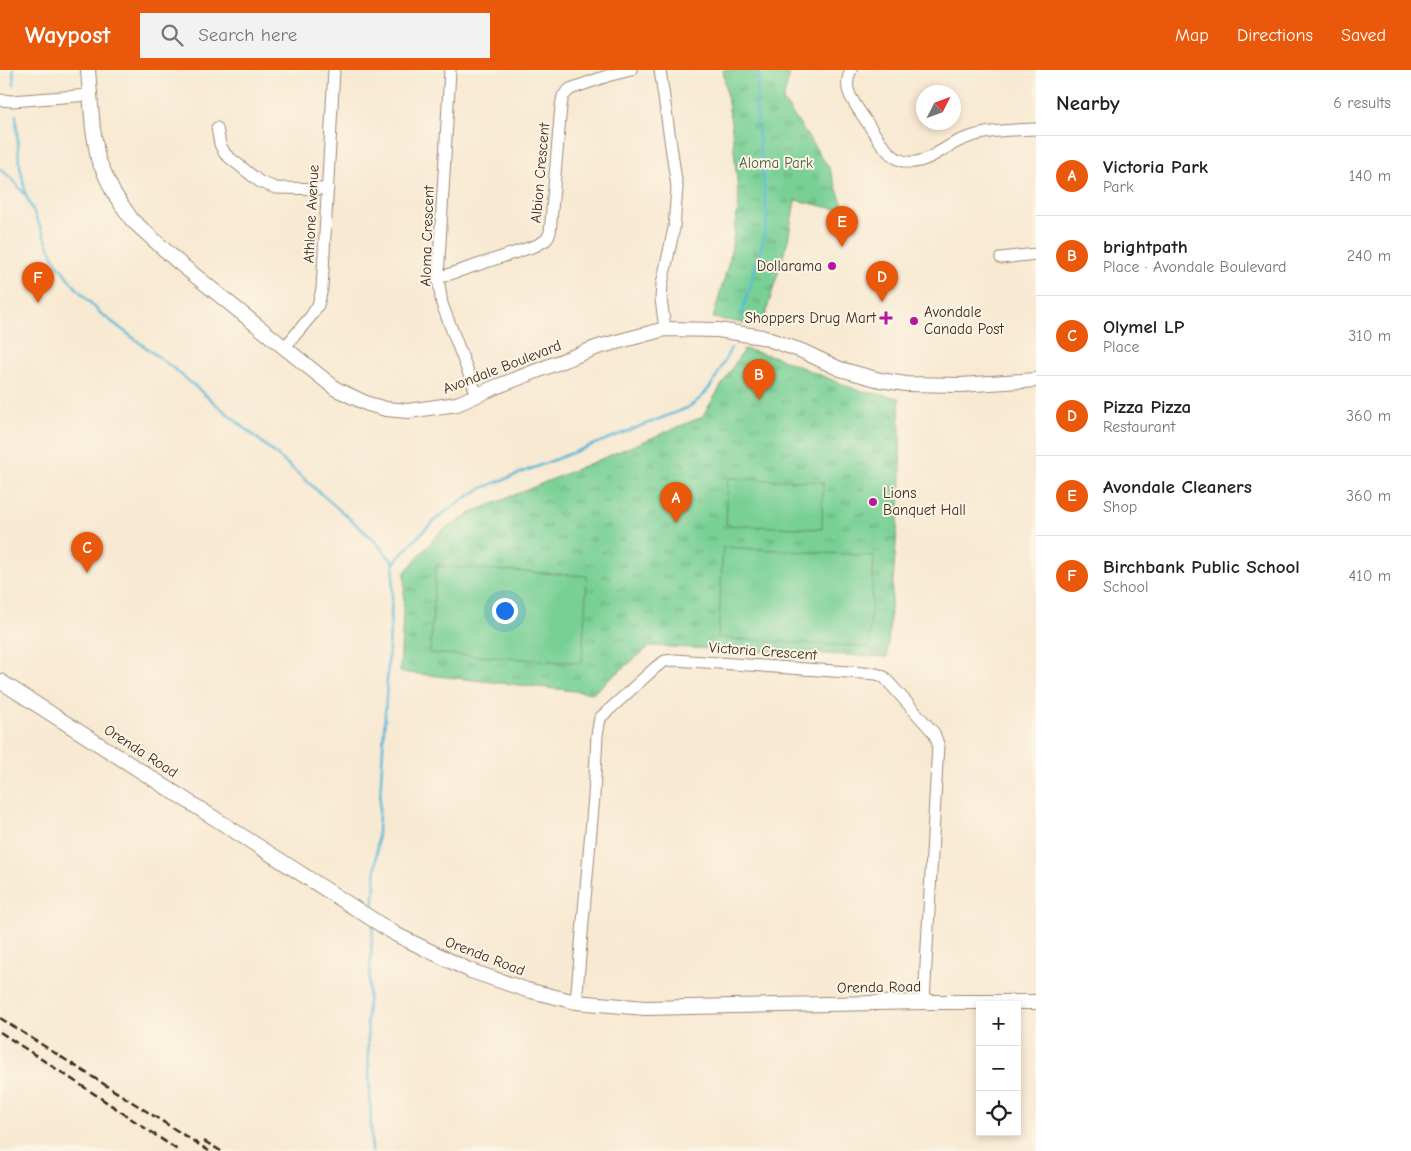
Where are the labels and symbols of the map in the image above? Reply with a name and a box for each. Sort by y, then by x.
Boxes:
north arrow [916,85,961,130]
street label: Albion Crescent [527,121,553,224]
park label: Aloma Park [739,154,814,172]
street label: Athlone Avenue [299,164,323,264]
street label: Aloma Crescent [416,185,438,287]
pin: E [826,206,858,247]
place label: Dollarama [757,257,822,275]
marker: Dollarama [826,260,838,272]
pin: D [866,261,898,302]
pin: F [22,262,54,303]
place label: Avondale Canada Post [924,303,1005,338]
place label: Shoppers Drug Mart [745,309,877,327]
marker: Shoppers Drug Mart [880,312,892,324]
marker: Avondale Canada Post [908,315,920,327]
street label: Avondale Boulevard [440,336,564,398]
pin: B [743,359,775,400]
pin: A [660,482,692,523]
place label: Lions Banquet Hall [883,484,966,519]
marker: Lions Banquet Hall [867,496,879,508]
pin: C [71,532,103,573]
your location [492,598,518,624]
street label: Victoria Crescent [708,638,818,664]
street label: Orenda Road [101,721,181,781]
street label: Orenda Road [442,933,528,979]
street label: Orenda Road [837,977,921,997]

